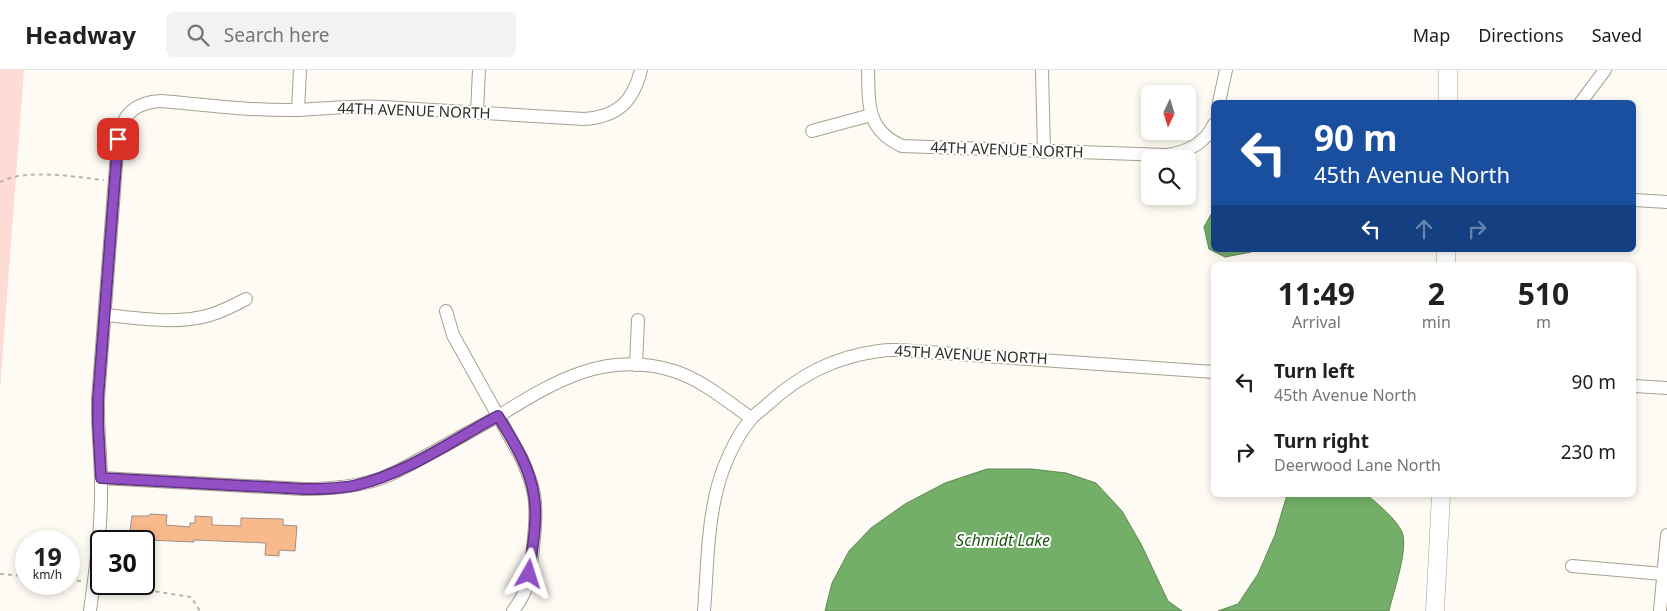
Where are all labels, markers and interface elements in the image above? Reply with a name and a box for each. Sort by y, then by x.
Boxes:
search box [166,12,516,57]
text: Headway [25,18,136,51]
icon: search [184,21,212,49]
text: Search here [224,22,330,48]
text: Map [1413,23,1450,47]
text: Directions [1478,23,1564,47]
text: Saved [1592,23,1642,47]
north arrow [1141,85,1196,140]
map controls [1141,85,1196,205]
street label: 44TH AVENUE NORTH [337,97,491,123]
text: 90 m [1314,114,1397,161]
pin [97,118,139,160]
icon: left [1231,120,1296,185]
icon: arrive [104,125,132,153]
street label: 44TH AVENUE NORTH [930,136,1084,162]
button: search [1141,150,1196,205]
text: 45th Avenue North [1314,159,1510,189]
icon: left [1357,215,1385,243]
icon: ahead [1410,215,1438,243]
icon: right [1463,215,1491,243]
text: 11:49 [1278,273,1355,314]
text: 2 [1428,273,1445,314]
text: 510 [1518,273,1569,314]
text: Arrival [1292,311,1341,333]
text: min [1422,311,1451,333]
text: m [1536,311,1551,333]
street label: 45TH AVENUE NORTH [894,340,1048,368]
text: Turn left [1274,358,1355,384]
icon: left [1231,368,1259,396]
text: 90 m [1572,369,1616,395]
text: 45th Avenue North [1274,384,1417,406]
text: Turn right [1274,428,1369,454]
icon: right [1231,438,1259,466]
text: 230 m [1561,439,1616,465]
text: Deerwood Lane North [1274,454,1441,476]
water label: Schmidt Lake [956,529,1050,551]
speed limit sign: 30 [90,530,155,595]
text: 19 [33,539,62,573]
position arrow [502,547,554,599]
text: km/h [33,566,62,583]

